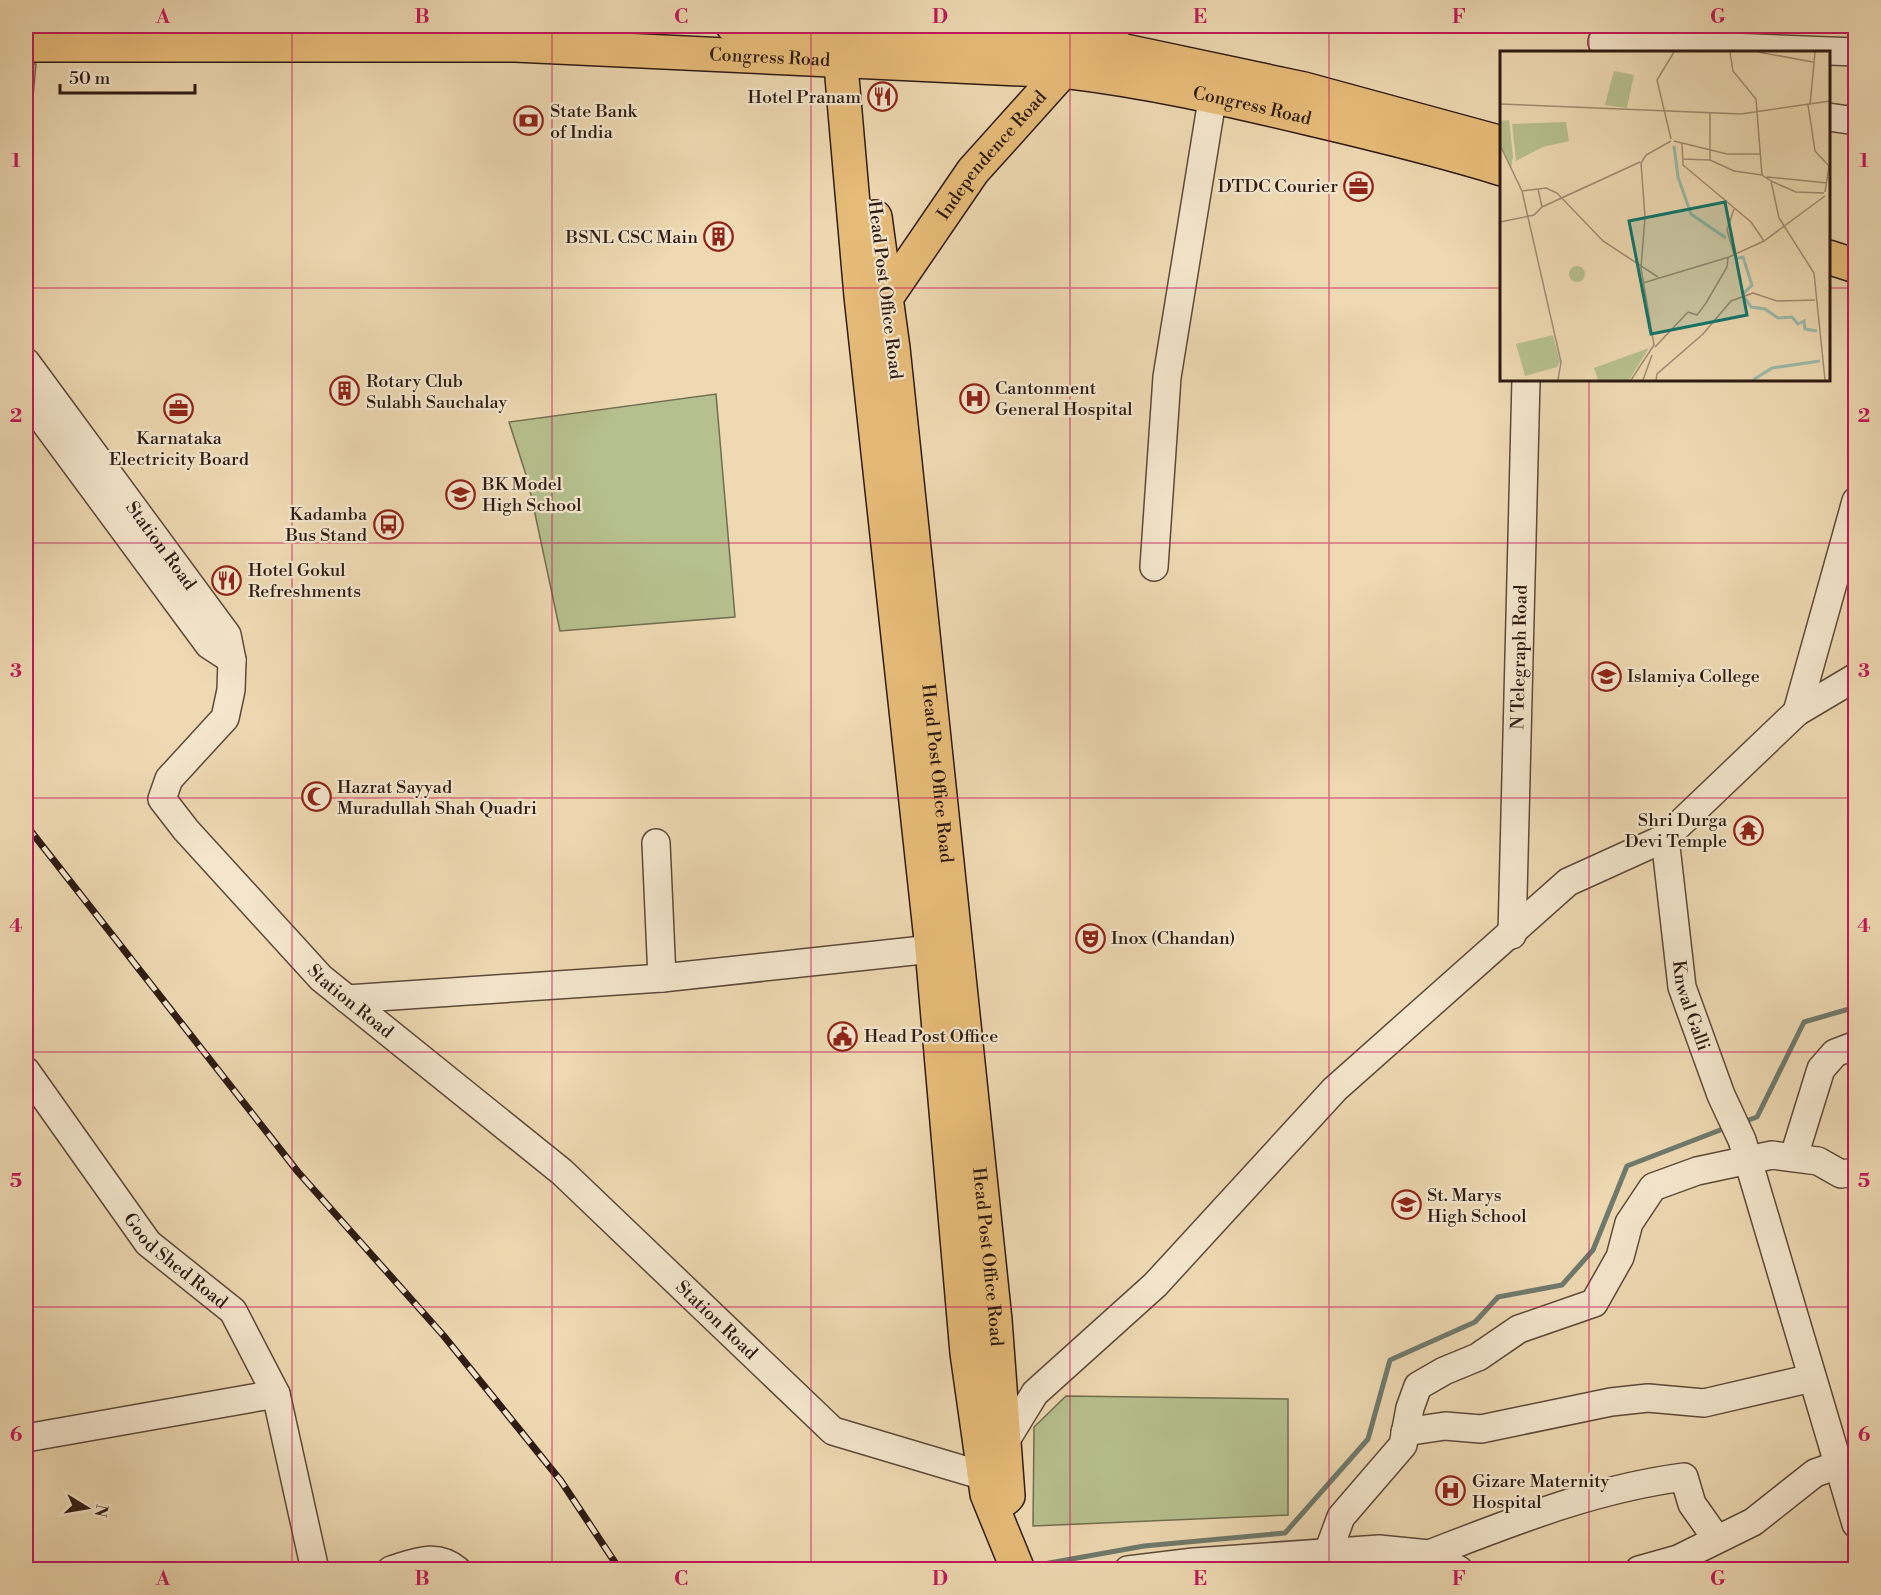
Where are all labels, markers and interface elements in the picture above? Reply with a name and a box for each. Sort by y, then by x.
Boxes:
text: A [155,5,171,30]
text: B [414,5,430,30]
text: C [674,5,688,30]
text: D [932,5,948,30]
text: E [1193,5,1207,30]
text: F [1452,5,1466,30]
text: G [1710,5,1726,30]
street label: Congress Road [709,43,831,71]
inset map [1500,51,1830,381]
scale bar [60,57,195,95]
text: 50 m [69,67,111,90]
restaurant icon: Hotel Pranam [866,81,898,113]
street label: Congress Road [1191,81,1315,130]
street label: Independence Road [932,85,1052,224]
place label: Hotel Pranam [748,86,861,109]
place label: State Bank of India [550,100,639,144]
bank icon: State Bank of India [513,105,545,137]
text: 1 [11,149,21,174]
text: 1 [1859,149,1869,174]
office icon: DTDC Courier [1343,170,1375,202]
place label: DTDC Courier [1218,175,1338,198]
street label: Head Post Office Road [863,199,907,381]
building icon: BSNL CSC Main [703,221,735,253]
place label: BSNL CSC Main [565,226,698,249]
place label: Rotary Club Sulabh Sauchalay [366,370,507,414]
building icon: Rotary Club Sulabh Sauchalay [329,375,361,407]
place label: Cantonment General Hospital [995,377,1133,421]
hospital icon: Cantonment General Hospital [958,382,990,414]
office icon: Karnataka Electricity Board [163,393,195,425]
text: 2 [10,404,22,429]
text: 2 [1858,404,1870,429]
place label: Karnataka Electricity Board [109,427,250,471]
place label: BK Model High School [481,473,582,517]
school or university icon: BK Model High School [445,478,477,510]
street label: Station Road [121,497,202,595]
place label: Kadamba Bus Stand [284,503,368,547]
bus stop icon: Kadamba Bus Stand [372,508,404,540]
place label: Hotel Gokul Refreshments [248,559,361,603]
restaurant icon: Hotel Gokul Refreshments [211,564,243,596]
street label: N Telegraph Road [1506,584,1532,730]
text: 3 [10,659,22,684]
text: 3 [1858,659,1870,684]
school or university icon: Islamiya College [1590,660,1622,692]
place label: Islamiya College [1627,665,1760,688]
street label: Head Post Office Road [917,683,959,865]
place label: Hazrat Sayyad Muradullah Shah Quadri [337,776,537,820]
mosque icon: Hazrat Sayyad Muradullah Shah Quadri [300,781,332,813]
place label: Shri Durga Devi Temple [1625,809,1728,853]
temple icon: Shri Durga Devi Temple [1732,814,1764,846]
text: 4 [9,914,23,939]
text: 4 [1857,914,1871,939]
theatre icon: Inox (Chandan) [1074,922,1106,954]
place label: Inox (Chandan) [1111,927,1235,950]
street label: Station Road [302,959,399,1044]
street label: Knwal Galli [1668,959,1716,1054]
public building icon: Head Post Office [827,1020,859,1052]
place label: Head Post Office [864,1025,998,1048]
street label: Head Post Office Road [968,1166,1008,1348]
text: 5 [10,1169,22,1194]
text: 5 [1858,1169,1870,1194]
place label: St. Marys High School [1427,1184,1527,1228]
school or university icon: St. Marys High School [1390,1189,1422,1221]
street label: Good Shed Road [119,1208,233,1314]
street label: Station Road [671,1275,763,1365]
text: 6 [10,1423,23,1448]
text: 6 [1858,1423,1871,1448]
place label: Gizare Maternity Hospital [1472,1470,1610,1514]
hospital icon: Gizare Maternity Hospital [1435,1475,1467,1507]
north arrow [57,1478,117,1538]
text: N [90,1503,112,1519]
text: A [155,1567,171,1592]
text: B [414,1567,430,1592]
text: C [674,1567,688,1592]
text: D [932,1567,948,1592]
text: E [1193,1567,1207,1592]
text: F [1452,1567,1466,1592]
text: G [1710,1567,1726,1592]

